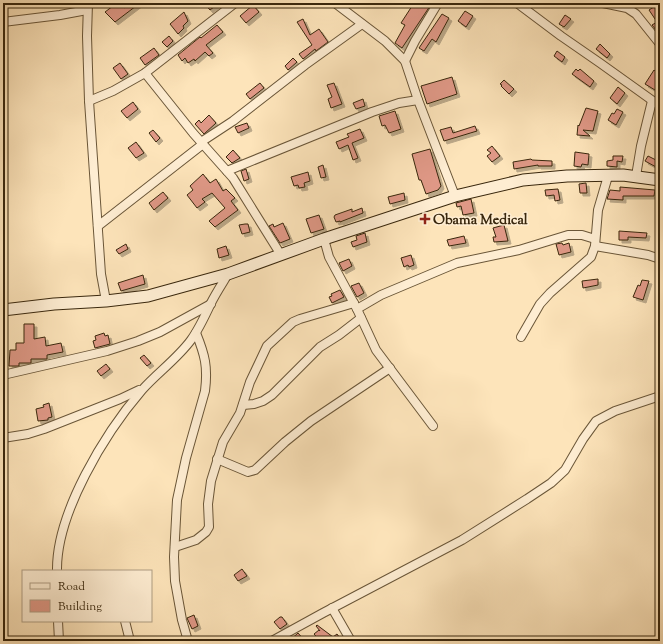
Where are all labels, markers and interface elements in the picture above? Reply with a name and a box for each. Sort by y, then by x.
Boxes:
place label: Obama Medical [433,211,528,231]
marker: Obama Medical [420,214,430,224]
legend [22,570,152,622]
text: Road [58,578,85,596]
text: Building [58,598,102,616]

